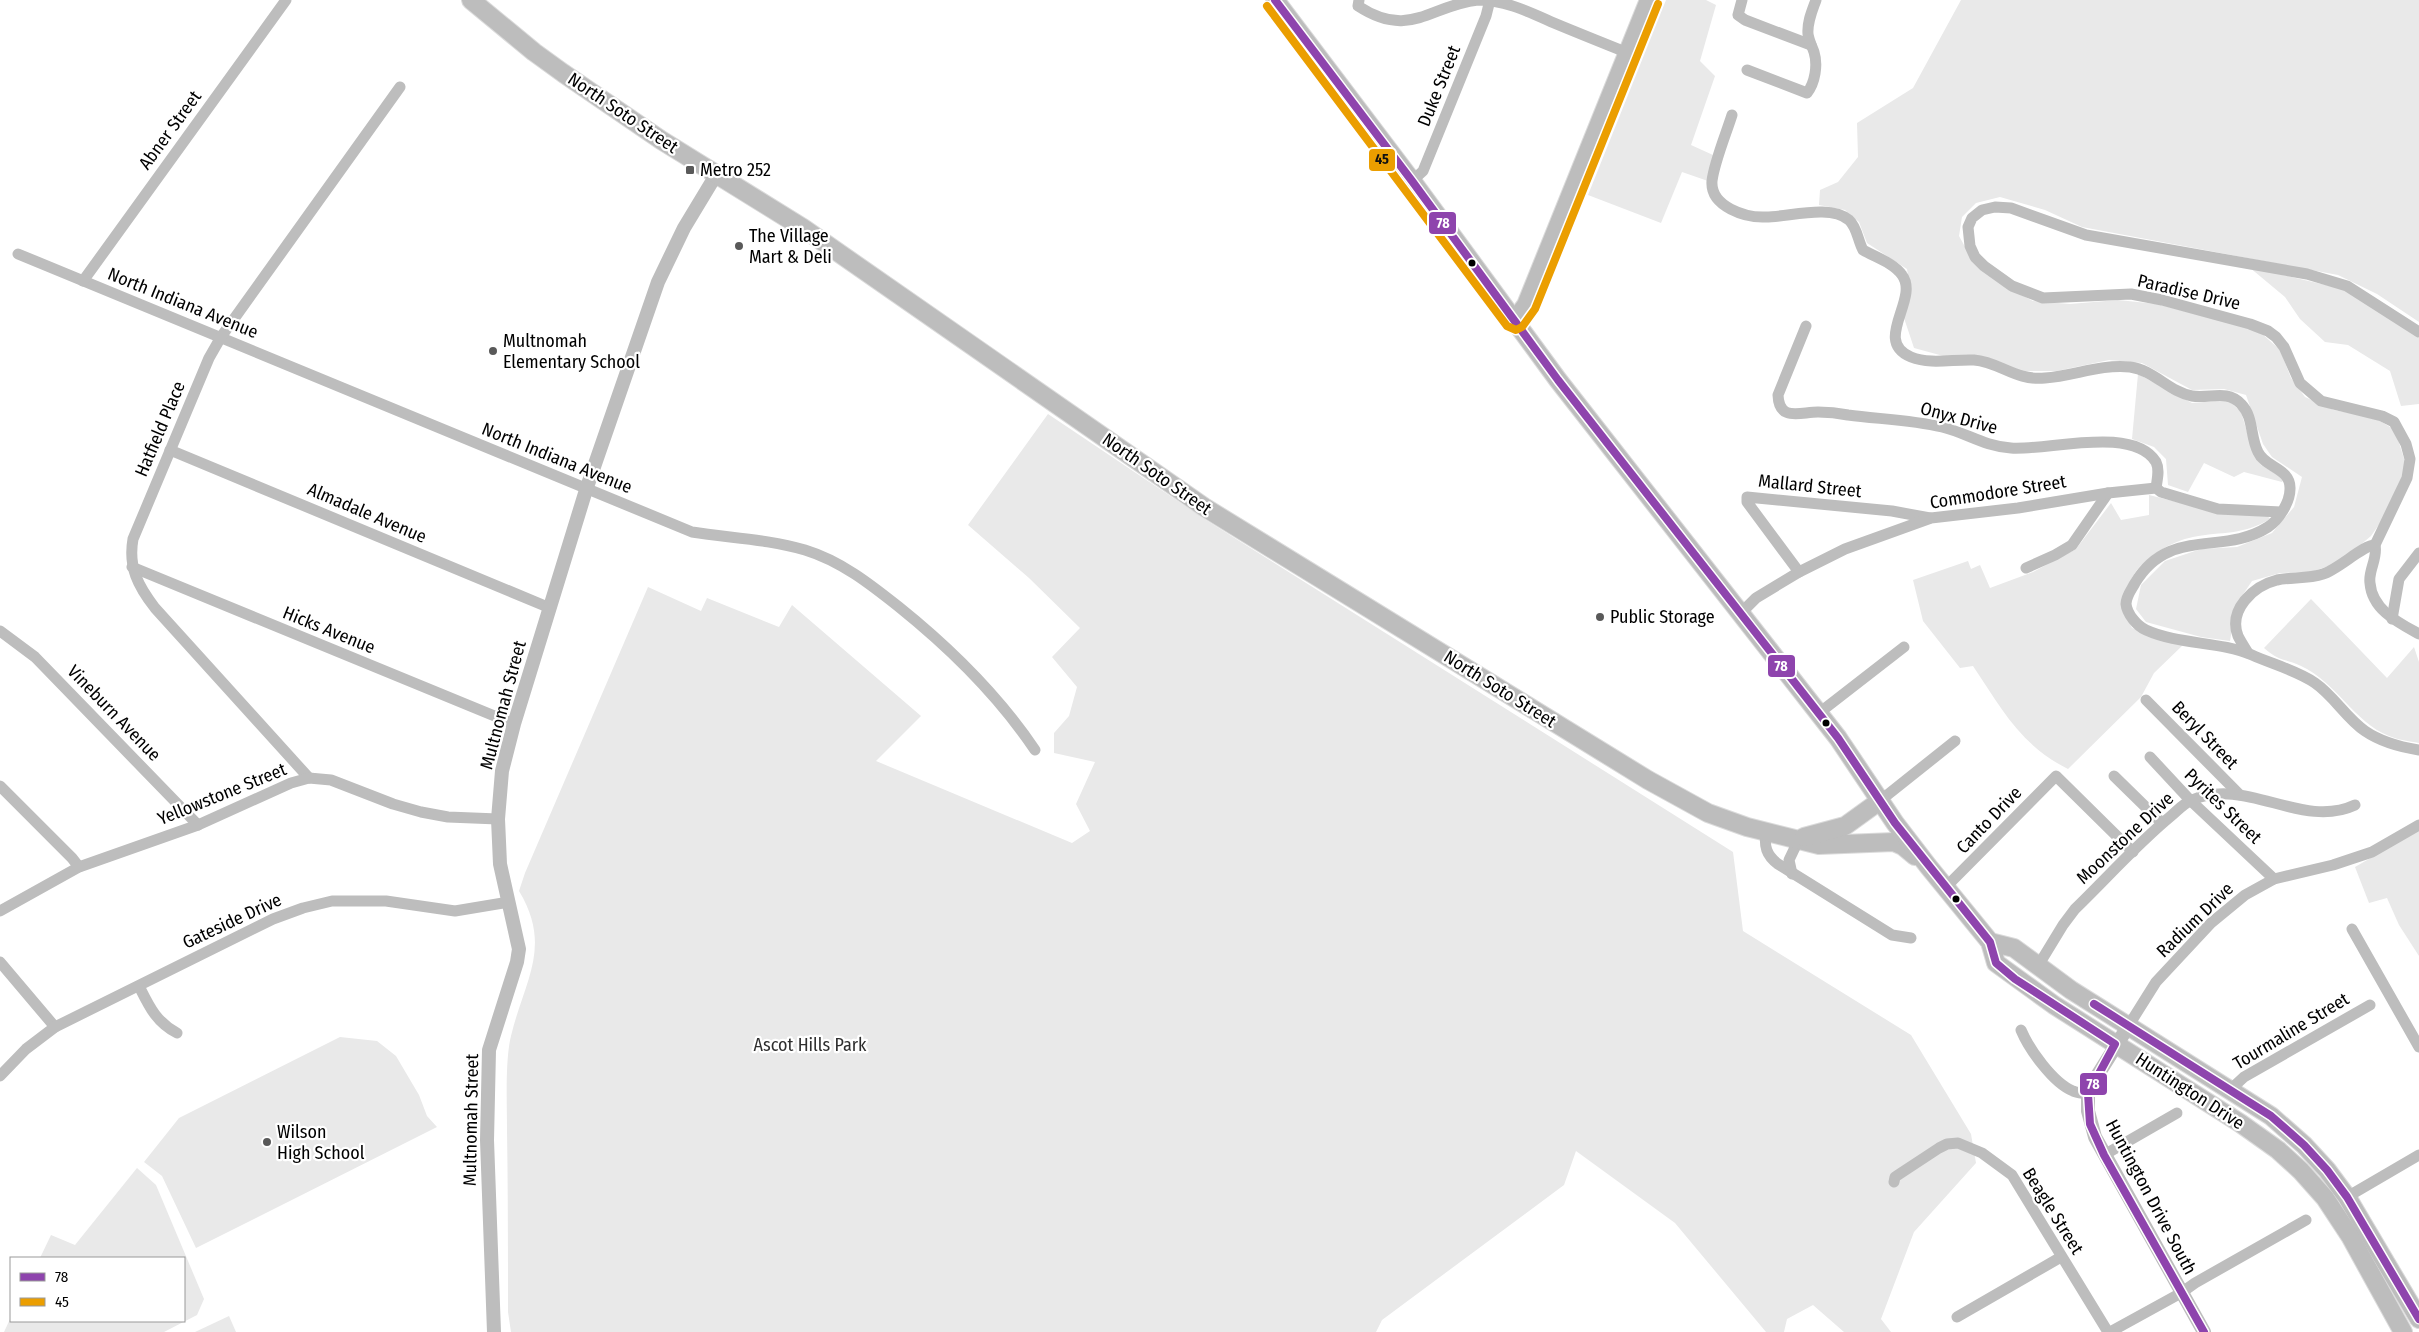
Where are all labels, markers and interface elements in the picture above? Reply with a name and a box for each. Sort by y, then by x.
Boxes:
street label: Duke Street [1413,42,1465,130]
street label: North Soto Street [564,68,682,158]
street label: Abner Street [134,86,206,174]
line badge: 45 [1368,148,1396,172]
text: 45 [1375,151,1389,168]
place label: Metro 252 [700,159,771,181]
marker: Metro 252 [684,164,696,176]
line badge: 78 [1428,211,1457,235]
text: 78 [1436,215,1450,232]
place label: The Village Mart & Deli [749,225,832,268]
marker: The Village Mart & Deli [733,240,745,252]
unlabelled marker [1467,258,1477,268]
street label: North Indiana Avenue [105,263,261,343]
street label: Paradise Drive [2135,269,2243,315]
place label: Multnomah Elementary School [503,330,640,373]
marker: Multnomah Elementary School [487,345,499,357]
street label: Hatfield Place [130,378,190,480]
street label: Onyx Drive [1918,397,2000,439]
street label: North Indiana Avenue [479,418,635,498]
street label: North Soto Street [1098,428,1216,520]
street label: Mallard Street [1757,470,1863,502]
street label: Commodore Street [1928,470,2068,514]
street label: Almadale Avenue [304,478,430,548]
street label: Hicks Avenue [280,602,378,658]
place label: Public Storage [1610,606,1715,628]
marker: Public Storage [1594,611,1606,623]
street label: Multnomah Street [475,638,531,772]
street label: North Soto Street [1440,646,1560,732]
line badge: 78 [1767,654,1796,678]
text: 78 [1774,658,1788,675]
street label: Vineburn Avenue [63,660,165,766]
street label: Beryl Street [2167,696,2243,774]
unlabelled marker [1821,718,1831,728]
street label: Yellowstone Street [154,758,290,830]
street label: Pyrites Street [2180,764,2266,848]
street label: Canto Drive [1952,782,2026,858]
street label: Moonstone Drive [2072,787,2178,889]
street label: Radium Drive [2152,878,2238,962]
street label: Gateside Drive [179,888,285,954]
unlabelled marker [1951,894,1961,904]
street label: Tourmaline Street [2229,988,2353,1074]
park label: Ascot Hills Park [754,1034,867,1056]
street label: Huntington Drive [2132,1048,2249,1134]
street label: Multnomah Street [459,1053,483,1186]
line badge: 78 [2079,1072,2108,1096]
text: 78 [2086,1076,2100,1093]
street label: Huntington Drive South [2101,1116,2201,1278]
place label: Wilson High School [277,1121,365,1164]
marker: Wilson High School [261,1136,273,1148]
street label: Beagle Street [2018,1164,2088,1258]
legend [10,1257,185,1322]
text: 78 [55,1268,68,1286]
text: 45 [55,1293,69,1311]

